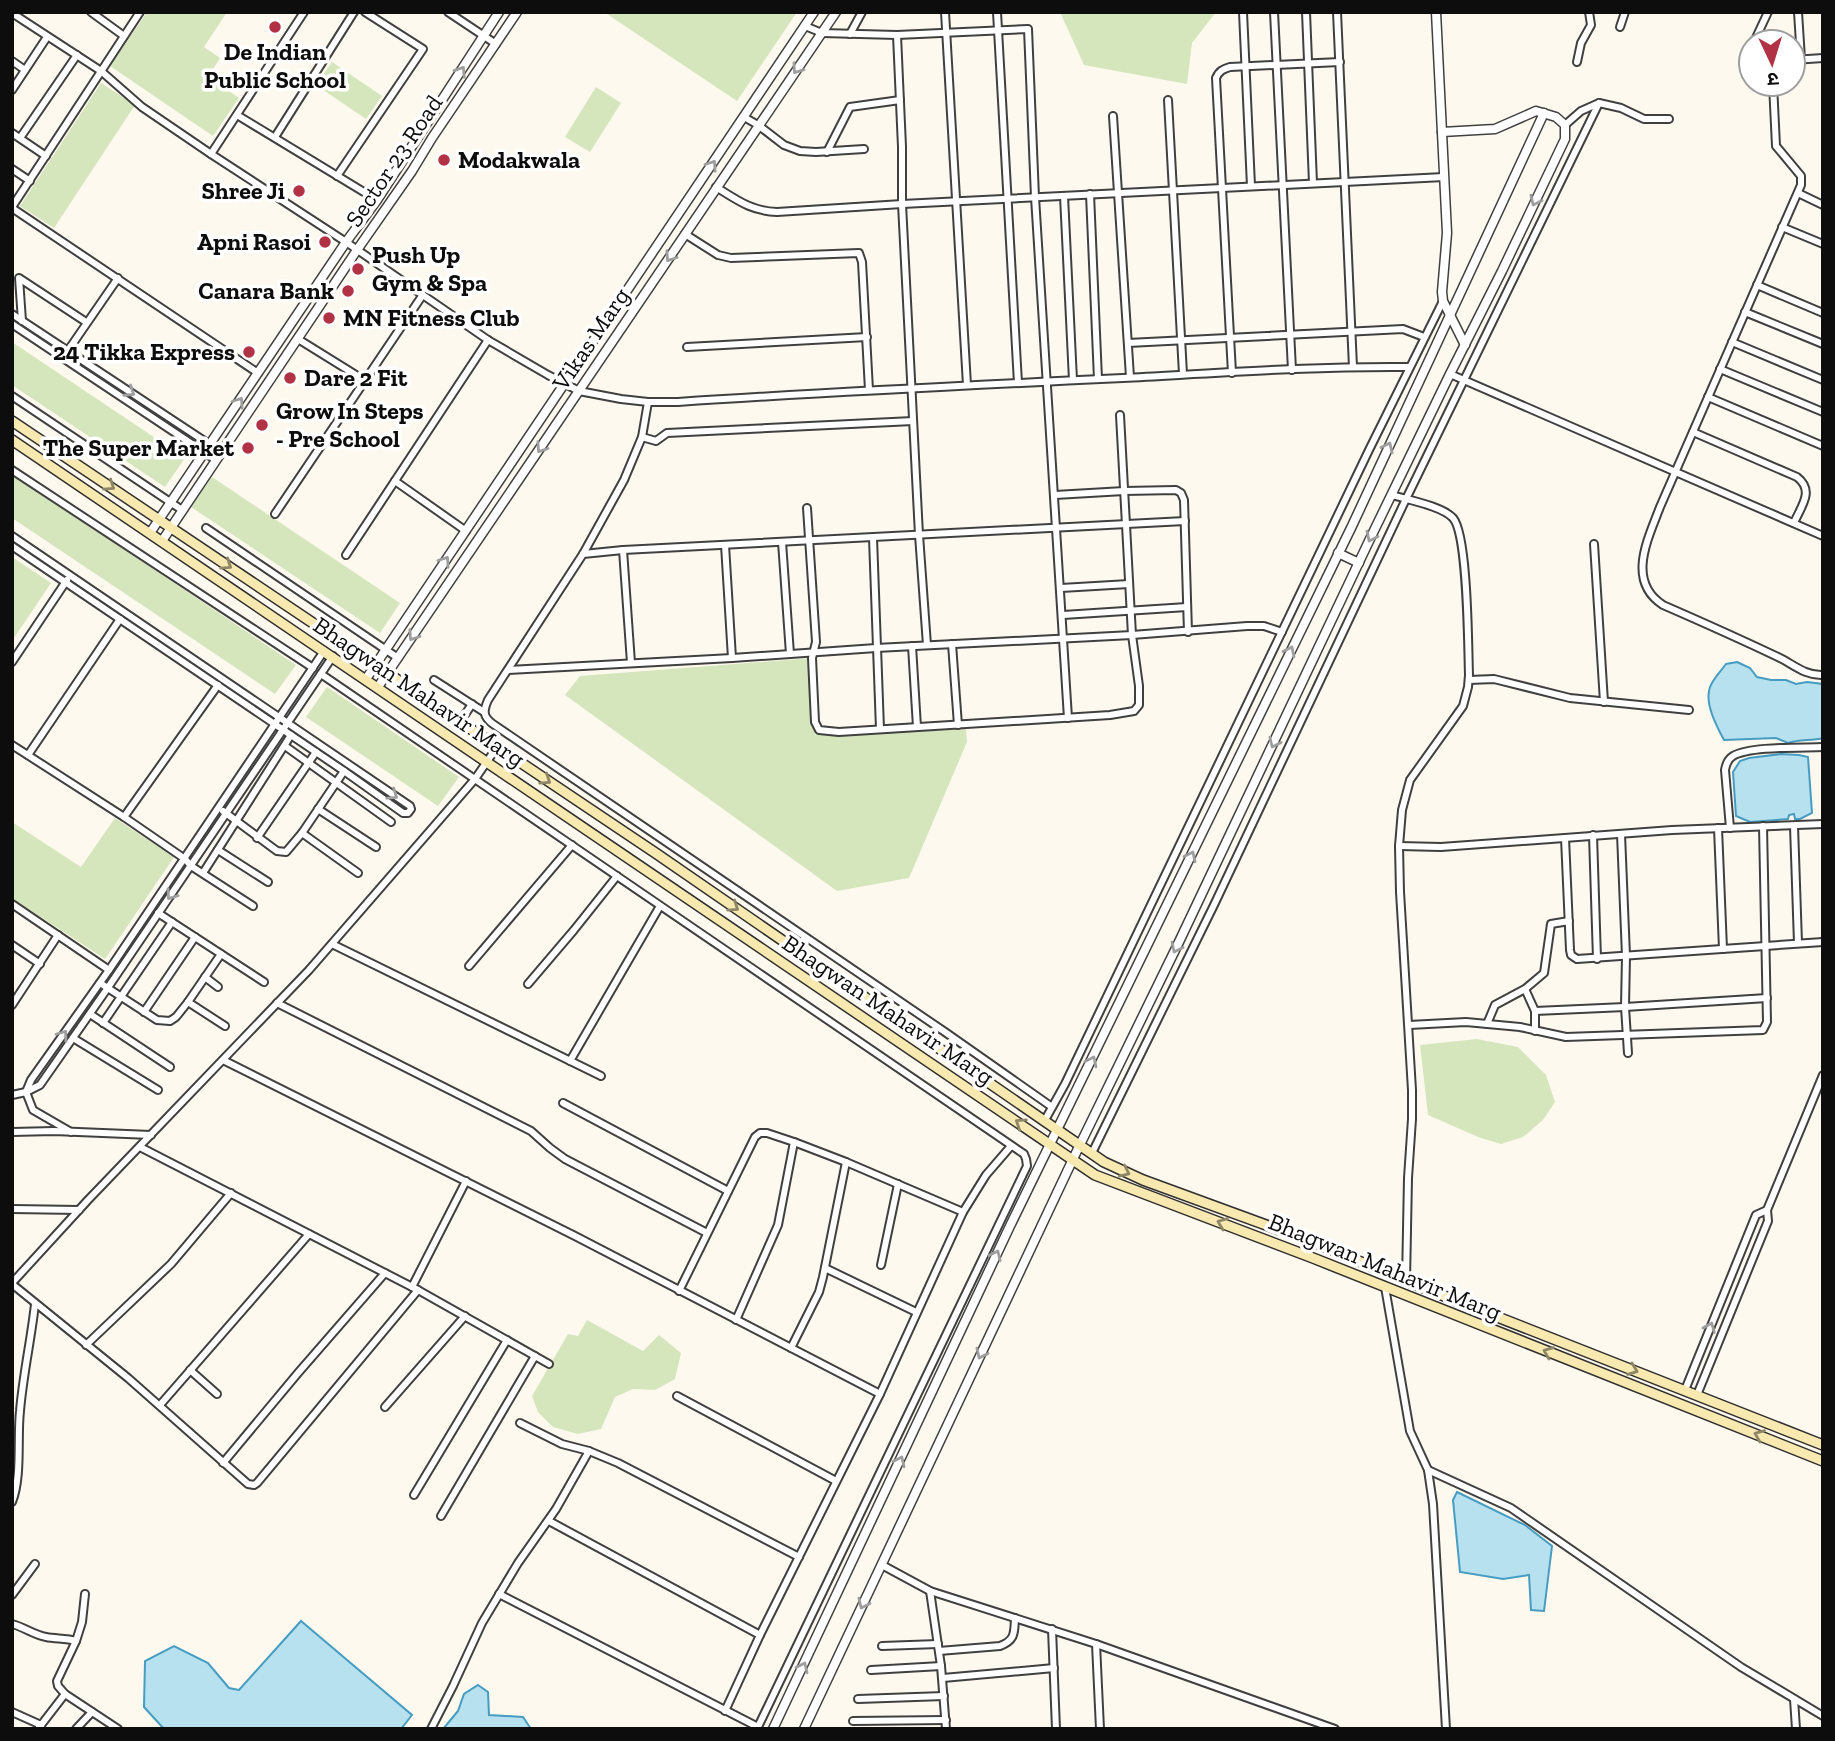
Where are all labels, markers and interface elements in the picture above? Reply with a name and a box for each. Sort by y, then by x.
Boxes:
marker: De Indian Public School [267,19,283,35]
north arrow [1737,28,1807,98]
place label: De Indian Public School [204,37,346,94]
one-way arrow [793,61,805,74]
one-way arrow [453,66,465,79]
text: उ [1766,68,1780,91]
street label: Sector 23 Road [339,89,448,232]
place label: Modakwala [458,145,580,174]
marker: Modakwala [436,152,452,168]
one-way arrow [704,160,716,173]
place label: Shree Ji [201,176,285,205]
marker: Shree Ji [291,183,307,199]
one-way arrow [1530,194,1544,206]
place label: Apni Rasoi [197,227,311,256]
marker: Apni Rasoi [317,234,333,250]
place label: Push Up Gym & Spa [372,240,487,297]
one-way arrow [665,249,678,262]
marker: Push Up Gym & Spa [350,261,366,277]
place label: Canara Bank [198,276,334,305]
street label: Vikas Marg [545,282,635,396]
marker: Canara Bank [340,283,356,299]
place label: MN Fitness Club [343,303,520,332]
marker: MN Fitness Club [321,310,337,326]
place label: 24 Tikka Express [53,337,235,366]
marker: 24 Tikka Express [241,344,257,360]
place label: Dare 2 Fit [304,363,408,392]
marker: Dare 2 Fit [282,370,298,386]
one-way arrow [123,384,136,397]
place label: Grow In Steps - Pre School [276,396,424,453]
one-way arrow [230,397,243,410]
marker: Grow In Steps - Pre School [254,417,270,433]
place label: The Super Market [43,433,234,462]
marker: The Super Market [240,440,256,456]
one-way arrow [536,440,549,453]
one-way arrow [1380,441,1394,454]
one-way arrow [102,478,115,491]
one-way arrow [1365,530,1379,542]
one-way arrow [437,556,450,569]
one-way arrow [219,557,232,569]
street label: Bhagwan Mahavir Marg [308,610,530,773]
one-way arrow [408,628,421,641]
one-way arrow [1281,646,1295,658]
one-way arrow [1268,736,1282,748]
one-way arrow [538,771,551,784]
one-way arrow [385,787,398,799]
one-way arrow [1183,851,1197,863]
one-way arrow [167,887,179,900]
one-way arrow [726,899,739,911]
street label: Bhagwan Mahavir Marg [777,928,999,1091]
one-way arrow [1170,941,1184,953]
one-way arrow [55,1030,67,1043]
one-way arrow [1083,1056,1097,1068]
one-way arrow [1015,1119,1028,1131]
one-way arrow [1118,1164,1130,1178]
street label: Bhagwan Mahavir Marg [1264,1207,1506,1327]
one-way arrow [1217,1218,1229,1232]
one-way arrow [988,1250,1002,1263]
one-way arrow [1702,1322,1716,1334]
one-way arrow [975,1347,989,1359]
one-way arrow [1542,1347,1554,1361]
one-way arrow [1627,1362,1639,1376]
one-way arrow [1754,1430,1766,1444]
one-way arrow [891,1456,905,1468]
one-way arrow [858,1597,872,1609]
one-way arrow [795,1662,809,1674]

